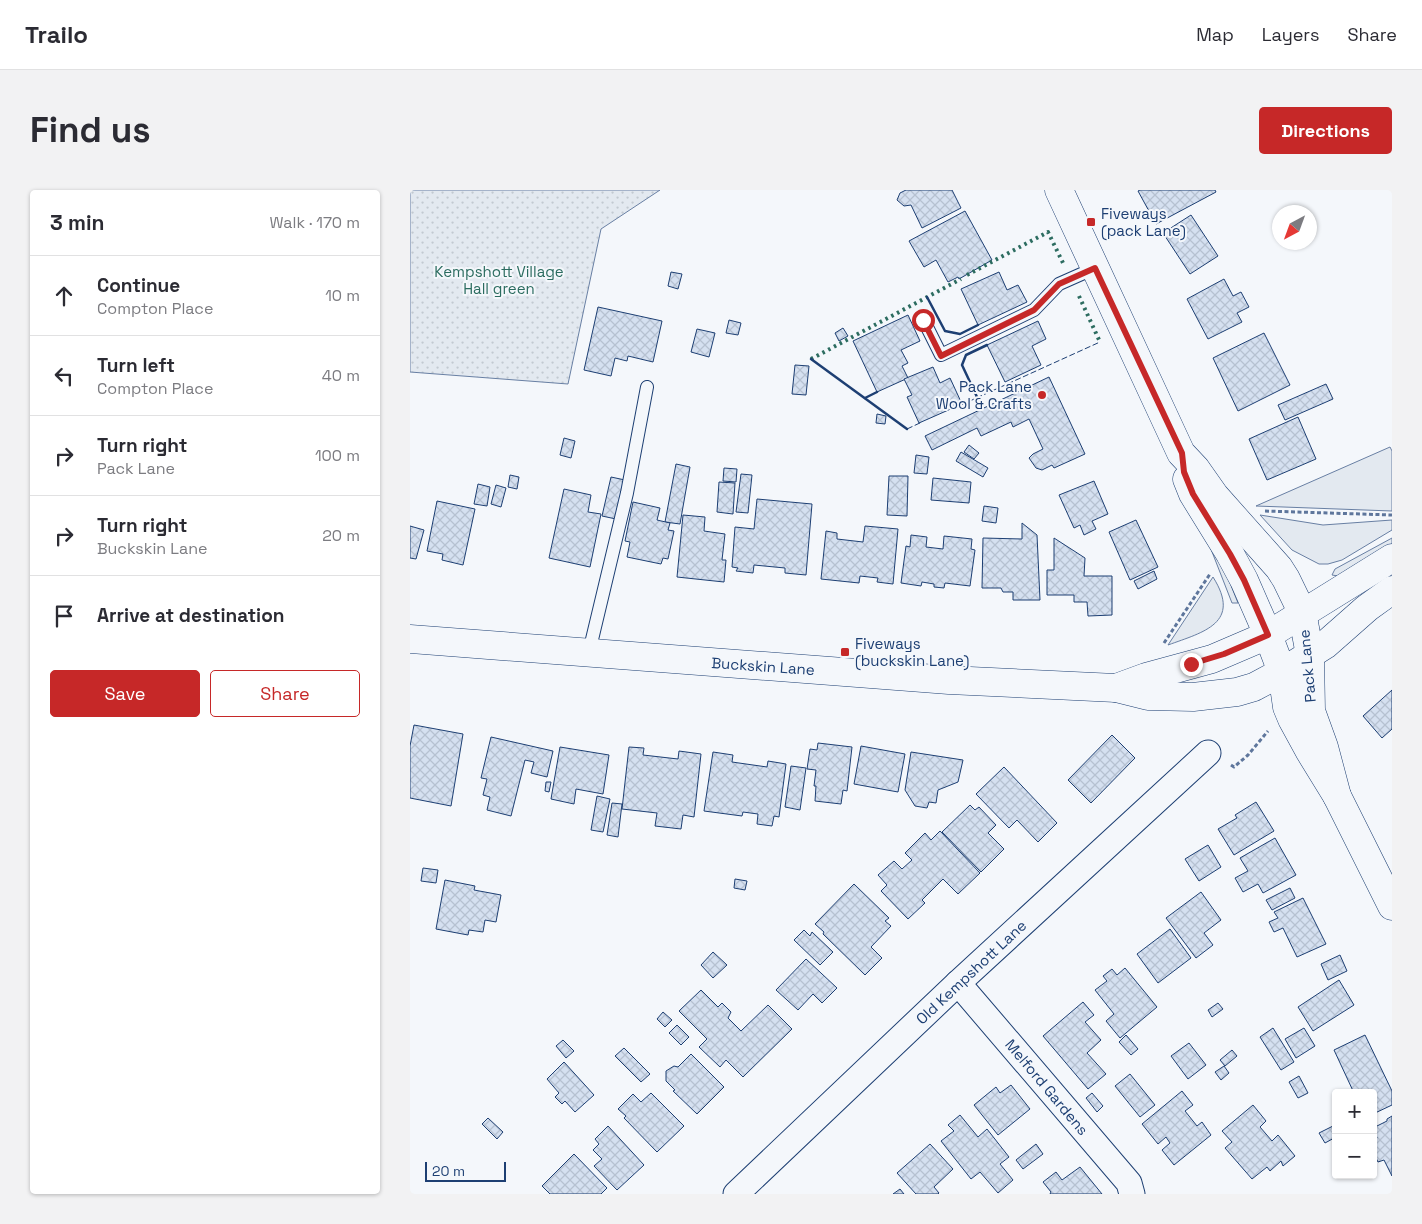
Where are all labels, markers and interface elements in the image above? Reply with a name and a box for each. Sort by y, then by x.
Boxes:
text: Trailo [25,19,88,50]
text: Map [1196,23,1234,46]
text: Layers [1262,23,1319,46]
text: Share [1347,23,1397,46]
button: Directions [1259,107,1392,154]
text: Find us [30,108,151,152]
place label: Fiveways (pack Lane) [1101,204,1186,241]
north arrow [1272,205,1317,250]
text: 3 min [50,209,105,236]
text: Walk · 170 m [270,212,360,233]
marker: Fiveways (pack Lane) [1085,216,1097,228]
park label: Kempshott Village Hall green [434,262,564,298]
text: Continue [97,273,180,298]
icon: ahead [50,282,78,310]
text: 10 m [325,285,360,306]
text: Compton Place [97,298,213,319]
route start [912,309,935,332]
text: Turn left [97,353,175,378]
icon: left [50,362,78,390]
text: 40 m [322,365,360,386]
place label: Pack Lane Wool & Crafts [936,377,1032,413]
text: Compton Place [97,378,213,399]
marker: Pack Lane Wool & Crafts [1036,389,1048,401]
text: Turn right [97,433,187,458]
icon: right [50,442,78,470]
text: 100 m [315,445,360,466]
text: Pack Lane [97,458,175,479]
text: Turn right [97,513,187,538]
icon: right [50,522,78,550]
text: 20 m [322,525,360,546]
text: Buckskin Lane [97,538,207,559]
icon: arrive [50,602,78,630]
text: Arrive at destination [97,603,285,628]
street label: Pack Lane [1294,629,1320,703]
place label: Fiveways (buckskin Lane) [855,634,969,671]
marker: Fiveways (buckskin Lane) [839,646,851,658]
street label: Buckskin Lane [711,653,815,679]
route end [1180,653,1203,676]
button: Save [50,670,200,717]
button: Share [210,670,360,717]
street label: Old Kempshott Lane [912,916,1030,1028]
street label: Melford Gardens [1001,1035,1093,1139]
map controls [1332,1089,1377,1179]
button: + [1332,1089,1377,1134]
button: − [1332,1134,1377,1179]
scale bar [425,1159,506,1182]
text: 20 m [432,1162,465,1180]

